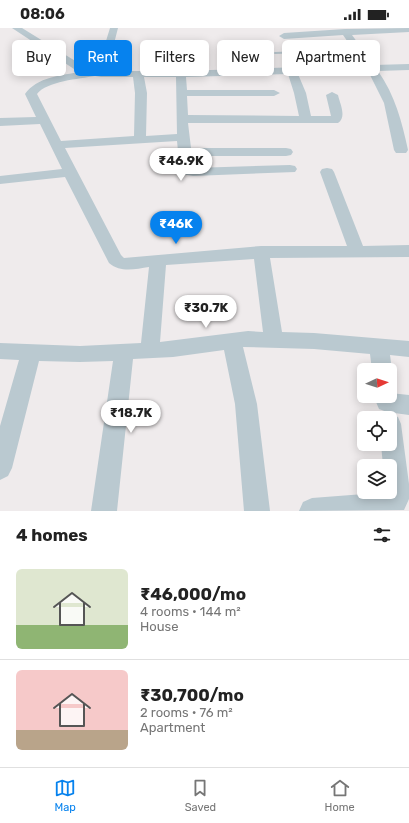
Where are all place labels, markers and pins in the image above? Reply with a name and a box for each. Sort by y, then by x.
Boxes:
pin: ₹46.9K [148,148,214,182]
pin: ₹46K [152,211,200,245]
pin: ₹30.7K [173,295,239,329]
pin: ₹18.7K [98,400,164,434]

